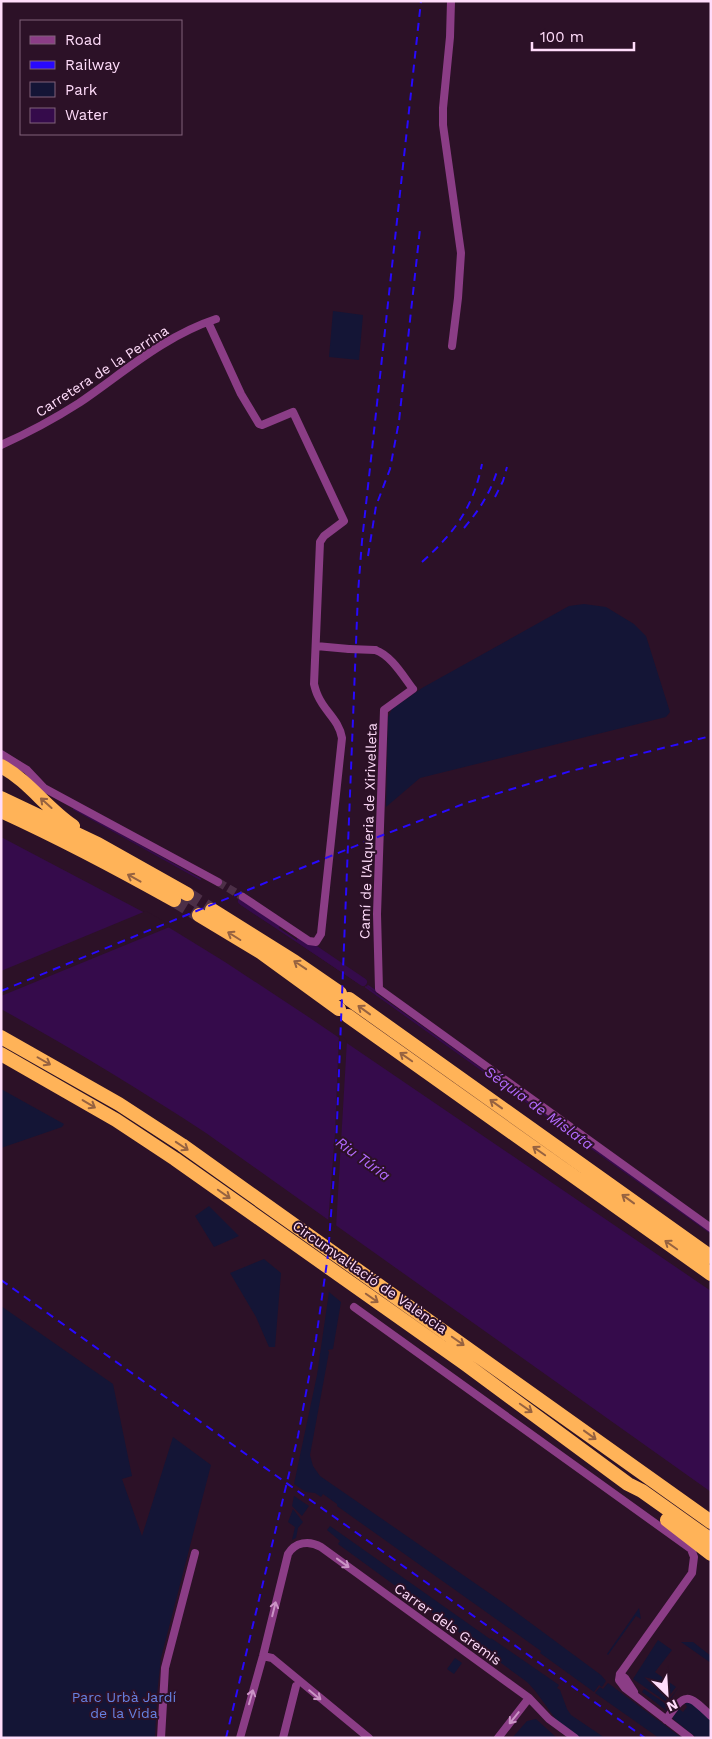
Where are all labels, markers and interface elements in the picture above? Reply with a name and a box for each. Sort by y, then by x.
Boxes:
legend [20,20,182,135]
scale bar [532,20,634,52]
text: 100 m [540,28,584,46]
text: Road [65,31,102,49]
text: Railway [65,56,120,74]
text: Park [65,81,98,99]
text: Water [65,106,108,124]
street label: Carretera de la Perrina [33,322,171,420]
street label: Camí de l'Alqueria de Xirivelleta [356,723,380,939]
one-way arrow [39,797,52,809]
one-way arrow [127,872,141,882]
one-way arrow [228,931,242,941]
one-way arrow [293,960,307,970]
one-way arrow [357,1005,371,1015]
one-way arrow [399,1052,413,1062]
one-way arrow [36,1056,51,1066]
water label: Séquia de Mislata [481,1062,597,1154]
one-way arrow [489,1099,503,1109]
one-way arrow [82,1100,96,1110]
water label: Riu Túria [332,1133,394,1185]
one-way arrow [175,1141,189,1151]
one-way arrow [532,1146,546,1156]
one-way arrow [217,1189,231,1199]
one-way arrow [621,1194,635,1204]
street label: Circumval·lació de València [290,1217,450,1337]
one-way arrow [664,1240,678,1250]
one-way arrow [365,1293,379,1303]
one-way arrow [450,1336,464,1346]
one-way arrow [519,1403,533,1413]
one-way arrow [583,1430,597,1440]
one-way arrow [336,1558,349,1569]
street label: Carrer dels Gremis [391,1580,505,1668]
one-way arrow [270,1601,279,1617]
north arrow [642,1669,692,1719]
park label: Parc Urbà Jardí de la Vida [72,1689,177,1721]
one-way arrow [247,1689,257,1705]
one-way arrow [309,1689,322,1700]
text: N [664,1696,681,1715]
one-way arrow [509,1712,520,1725]

